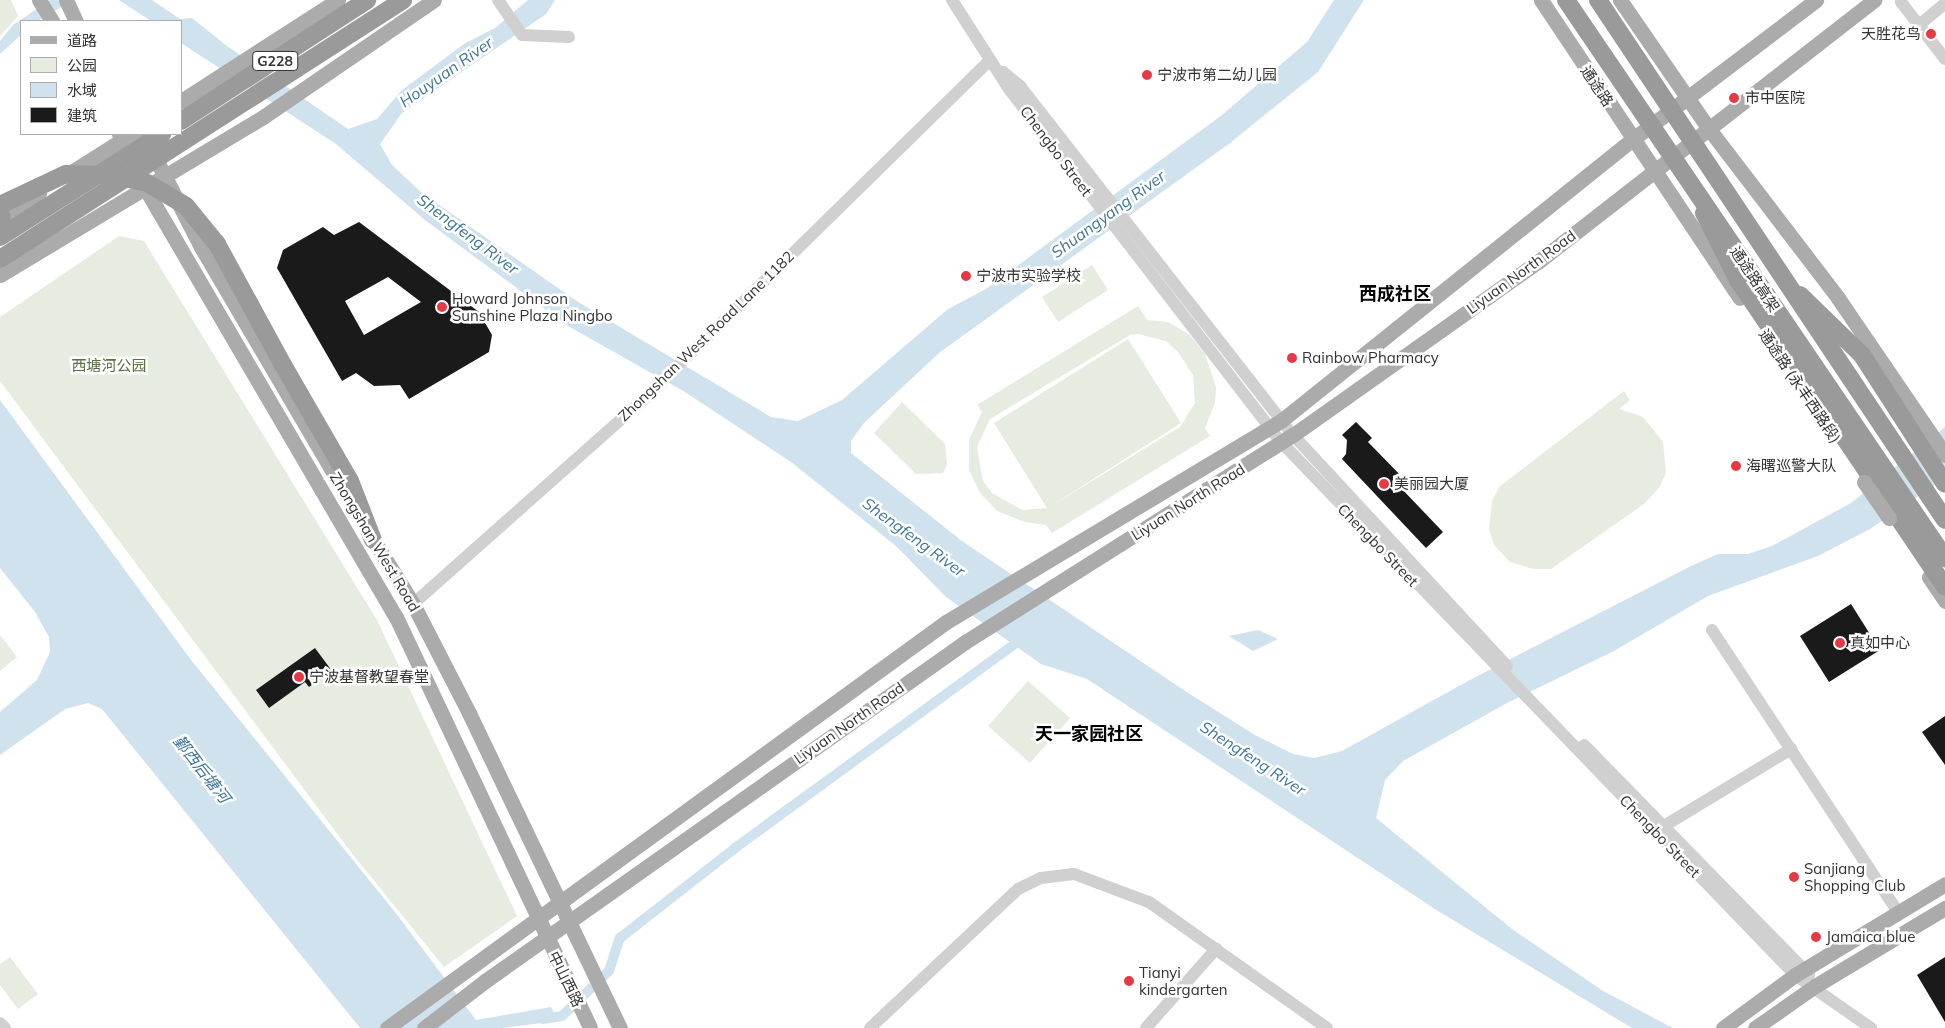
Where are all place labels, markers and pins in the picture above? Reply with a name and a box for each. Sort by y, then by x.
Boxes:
place label: 天胜花鸟 [1861,25,1921,43]
marker: 天胜花鸟 [1925,28,1937,40]
place label: 宁波市第二幼儿园 [1157,66,1277,84]
marker: 宁波市第二幼儿园 [1141,69,1153,81]
place label: 市中医院 [1745,89,1805,107]
marker: 市中医院 [1727,91,1741,105]
place label: 宁波市实验学校 [976,267,1081,285]
marker: 宁波市实验学校 [960,270,972,282]
place label: Howard Johnson Sunshine Plaza Ningbo [452,289,613,324]
marker: Howard Johnson Sunshine Plaza Ningbo [436,301,448,313]
place label: Rainbow Pharmacy [1302,349,1439,367]
marker: Rainbow Pharmacy [1286,352,1298,364]
place label: 海曙巡警大队 [1746,457,1836,475]
marker: 海曙巡警大队 [1730,460,1742,472]
place label: 美丽园大厦 [1394,475,1469,493]
marker: 美丽园大厦 [1378,478,1390,490]
place label: 真如中心 [1850,634,1910,652]
marker: 真如中心 [1834,637,1846,649]
place label: 宁波基督教望春堂 [309,668,429,686]
marker: 宁波基督教望春堂 [293,671,305,683]
place label: Sanjiang Shopping Club [1804,859,1906,894]
marker: Sanjiang Shopping Club [1788,871,1800,883]
place label: Jamaica blue [1826,928,1915,946]
marker: Jamaica blue [1810,931,1822,943]
place label: Tianyi kindergarten [1139,963,1228,998]
marker: Tianyi kindergarten [1123,975,1135,987]

